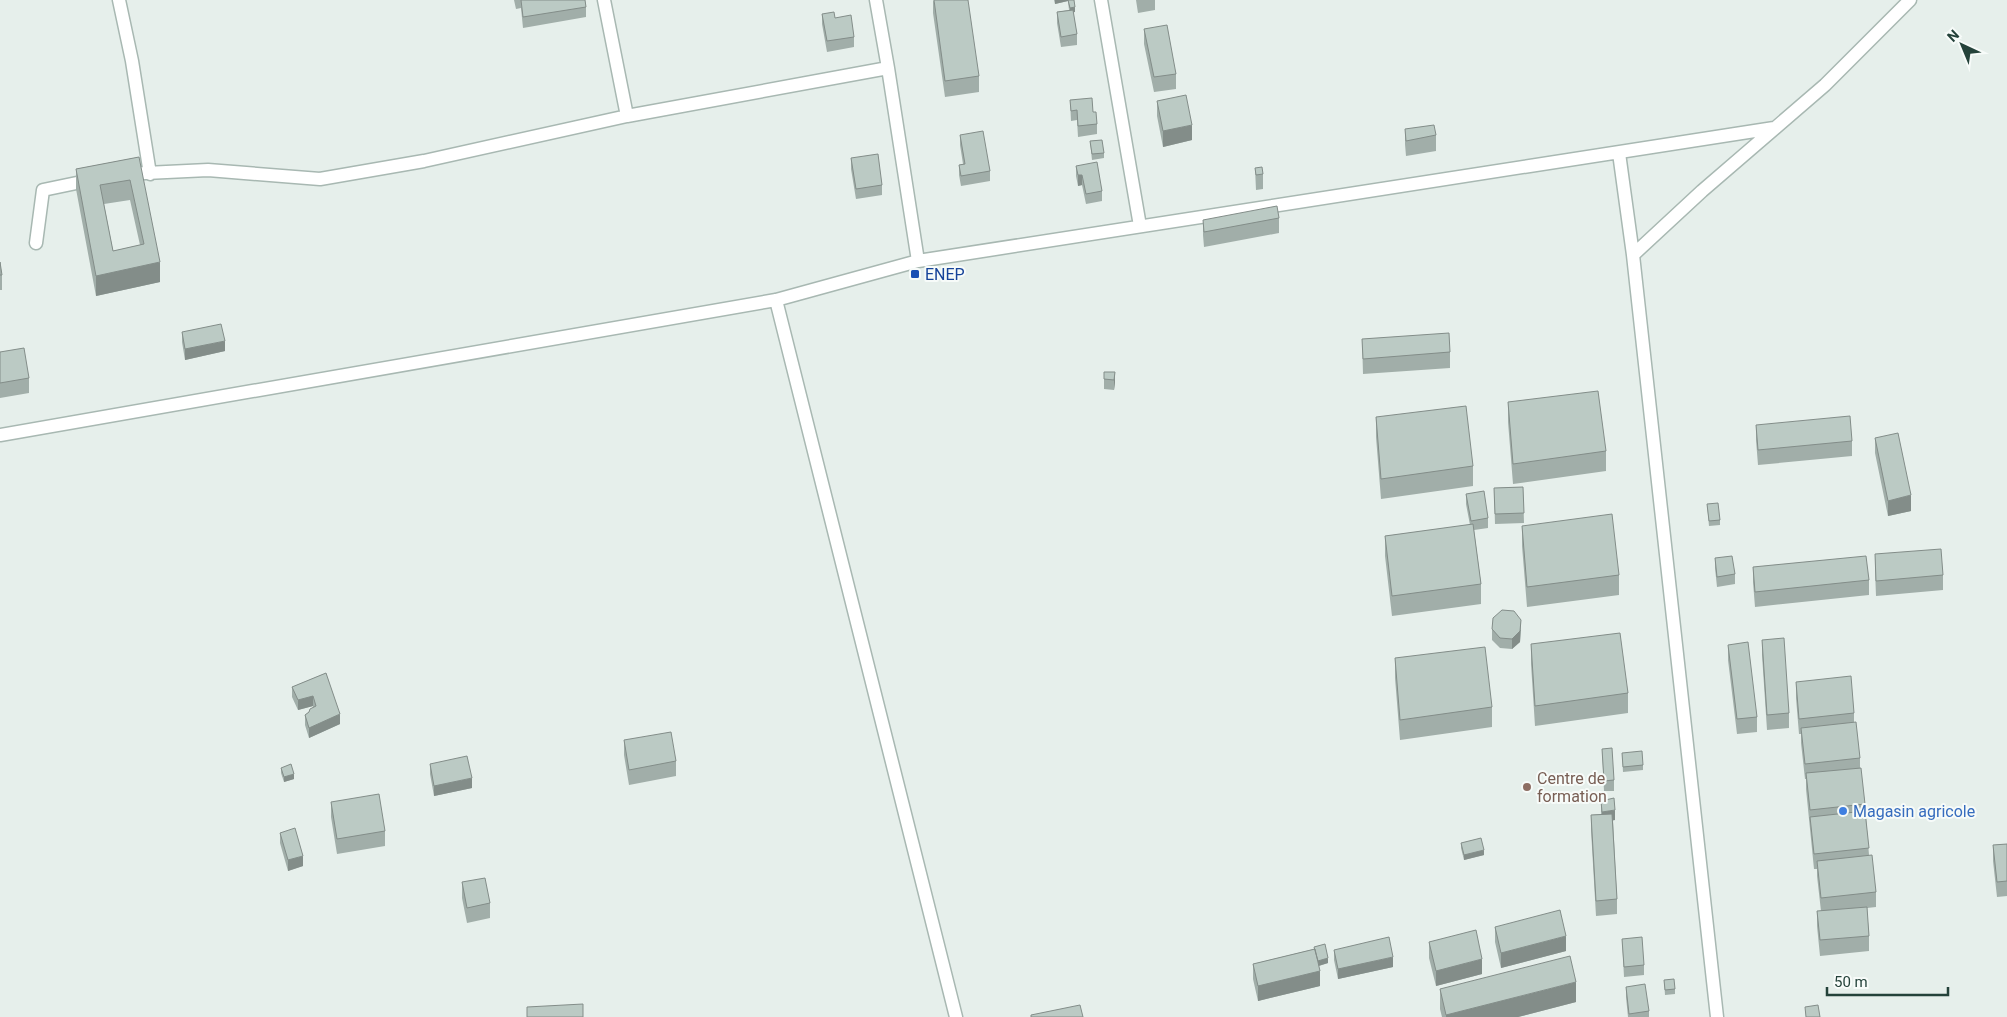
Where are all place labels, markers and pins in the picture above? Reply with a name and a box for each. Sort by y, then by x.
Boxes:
place label: ENEP [925,265,965,284]
marker: ENEP [909,268,921,280]
place label: Centre de formation [1537,769,1607,806]
marker: Centre de formation [1521,781,1533,793]
place label: Magasin agricole [1853,802,1975,821]
marker: Magasin agricole [1837,805,1849,817]

